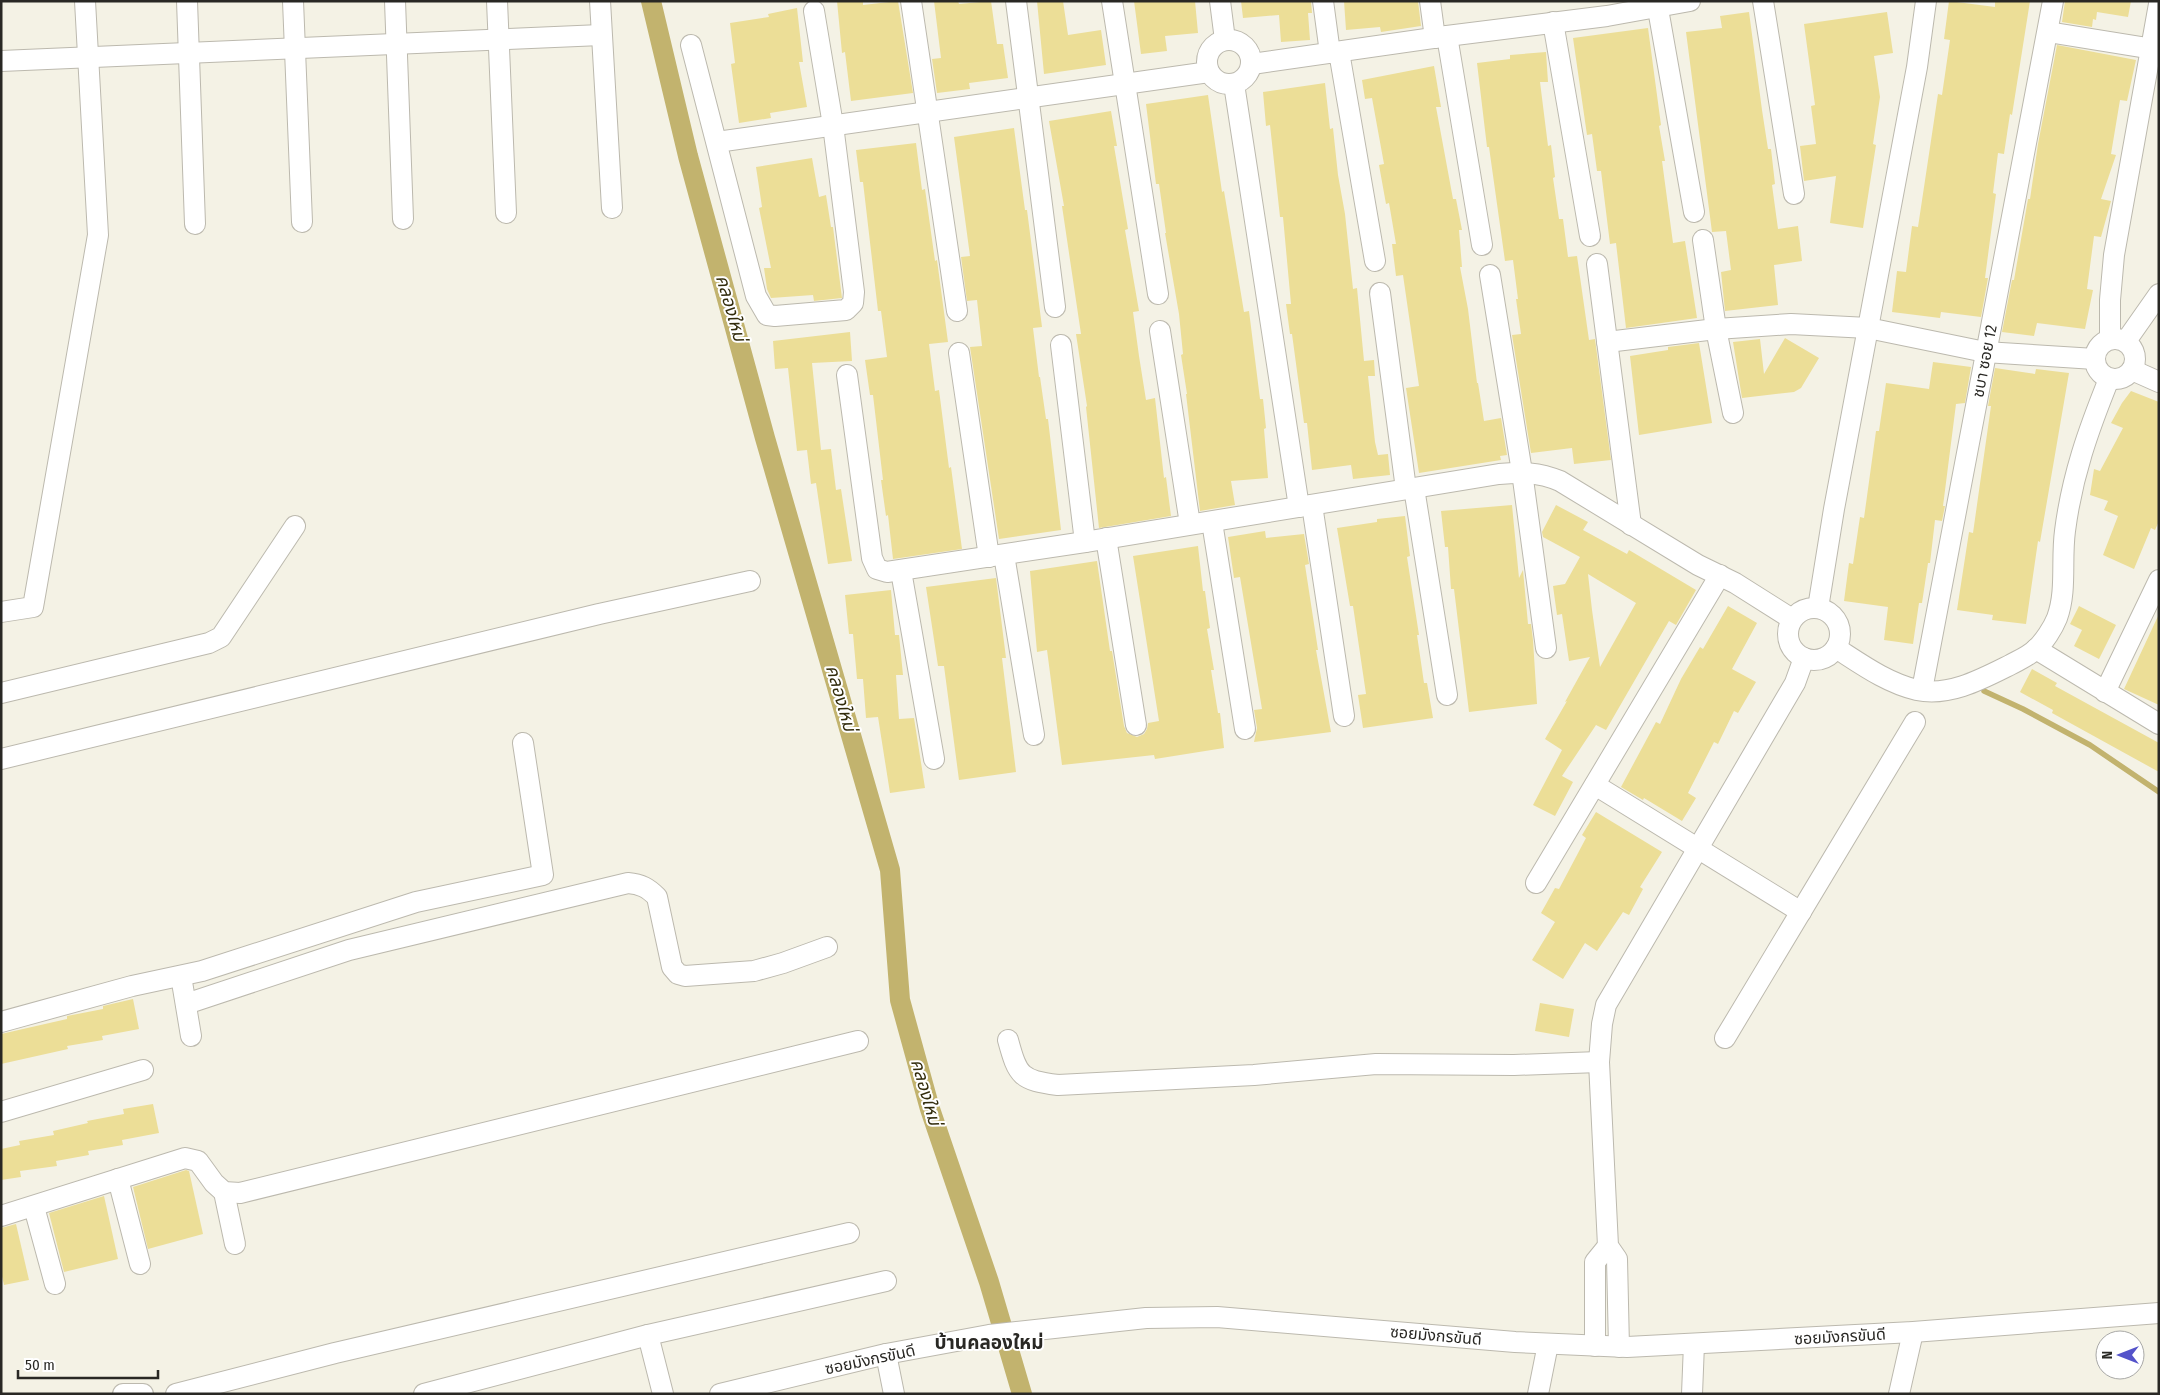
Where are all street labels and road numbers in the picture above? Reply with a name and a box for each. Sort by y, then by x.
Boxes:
street label: ชบา ซอย 12 [1968,323,2001,399]
street label: ซอยมังกรขันดี [1389,1322,1483,1349]
street label: ซอยมังกรขันดี [1794,1325,1886,1348]
street label: ซอยมังกรขันดี [823,1341,917,1378]

